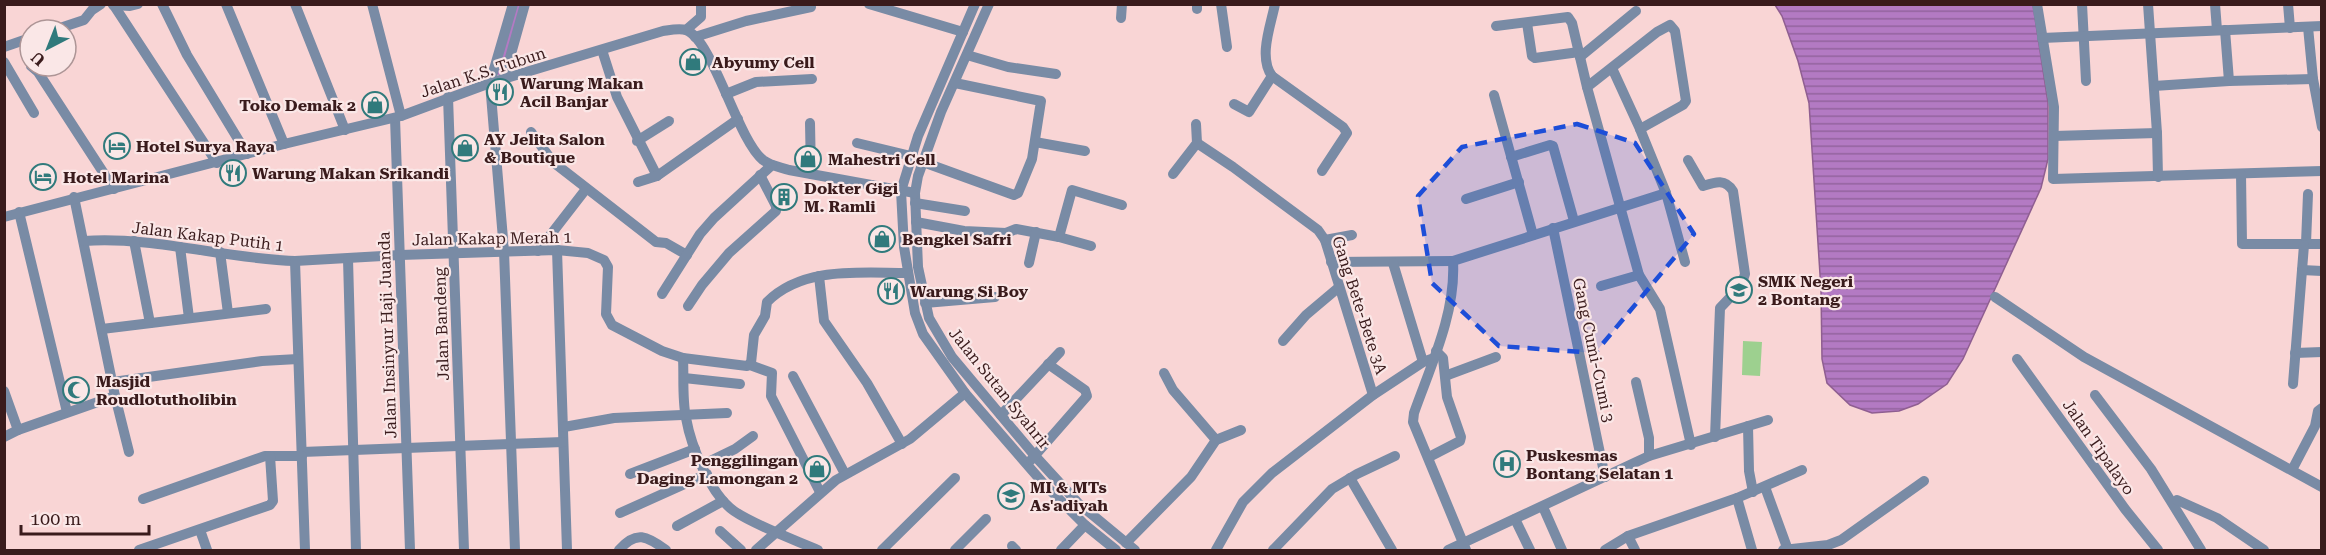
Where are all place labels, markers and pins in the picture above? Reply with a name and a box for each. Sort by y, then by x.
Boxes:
shop icon: Abyumy Cell [678,47,708,77]
place label: Abyumy Cell [712,53,815,72]
place label: Warung Makan Acil Banjar [520,74,644,111]
restaurant icon: Warung Makan Acil Banjar [485,77,515,107]
shop icon: Toko Demak 2 [360,90,390,120]
place label: Toko Demak 2 [239,96,356,115]
place label: AY Jelita Salon & Boutique [484,130,605,167]
hotel icon: Hotel Surya Raya [102,131,132,161]
shop icon: AY Jelita Salon & Boutique [450,133,480,163]
place label: Hotel Surya Raya [136,137,275,156]
shop icon: Mahestri Cell [793,144,823,174]
place label: Mahestri Cell [828,150,936,169]
restaurant icon: Warung Makan Srikandi [218,158,248,188]
hotel icon: Hotel Marina [28,162,58,192]
place label: Warung Makan Srikandi [252,164,450,183]
place label: Hotel Marina [63,168,170,187]
place label: Dokter Gigi M. Ramli [804,179,899,216]
building icon: Dokter Gigi M. Ramli [769,182,799,212]
shop icon: Bengkel Safri [867,224,897,254]
place label: Bengkel Safri [902,230,1012,249]
place label: SMK Negeri 2 Bontang [1758,272,1854,309]
school or university icon: SMK Negeri 2 Bontang [1724,275,1754,305]
restaurant icon: Warung Si Boy [876,276,906,306]
place label: Warung Si Boy [910,282,1029,301]
place label: Masjid Roudlotutholibin [96,372,237,409]
mosque icon: Masjid Roudlotutholibin [61,375,91,405]
place label: Puskesmas Bontang Selatan 1 [1526,446,1673,483]
hospital icon: Puskesmas Bontang Selatan 1 [1492,449,1522,479]
place label: Penggilingan Daging Lamongan 2 [637,451,798,488]
shop icon: Penggilingan Daging Lamongan 2 [802,454,832,484]
place label: MI & MTs As'adiyah [1030,478,1108,515]
school or university icon: MI & MTs As'adiyah [996,481,1026,511]

